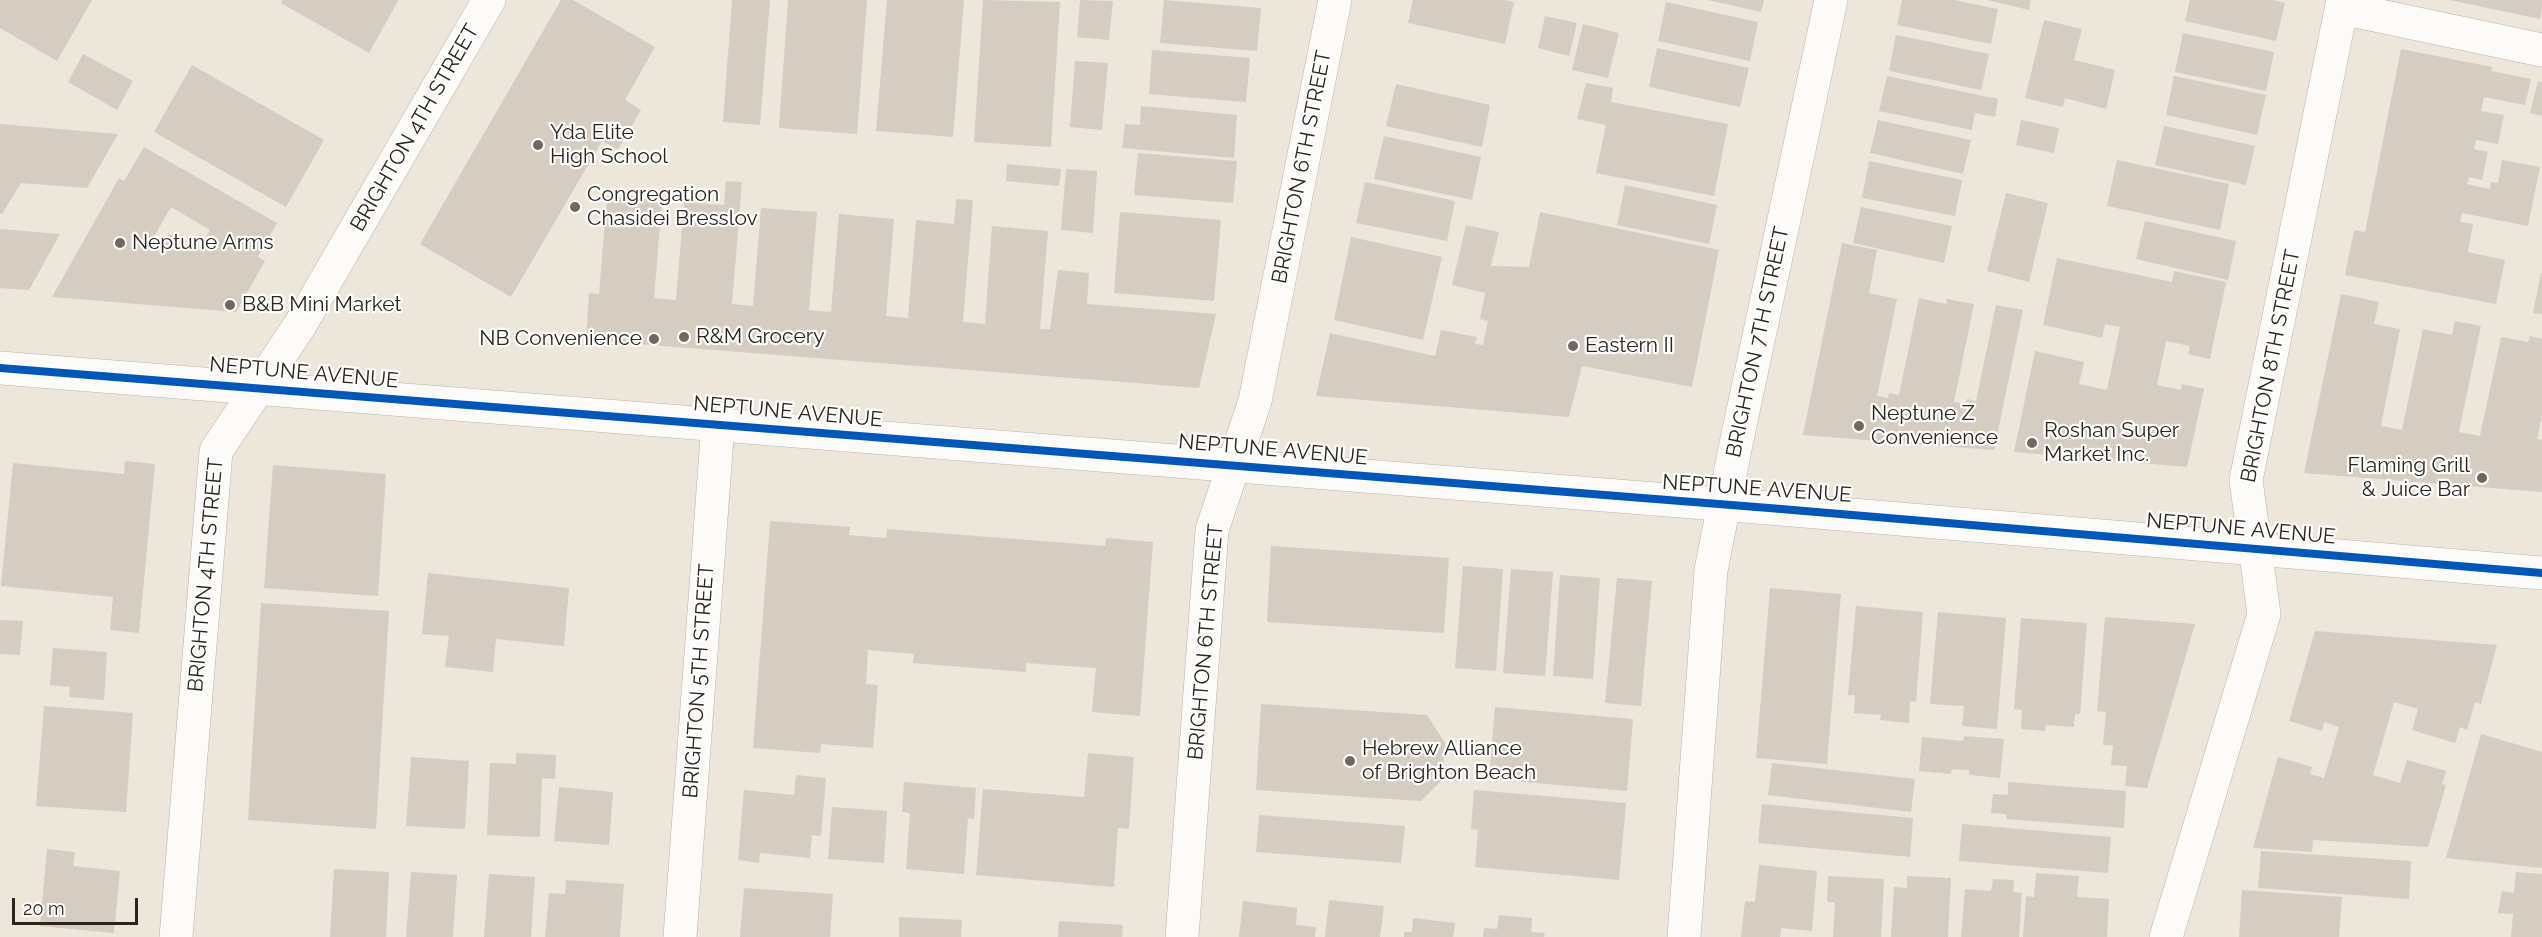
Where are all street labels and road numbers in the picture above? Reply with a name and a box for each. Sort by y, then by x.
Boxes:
street label: BRIGHTON 4TH STREET [345,20,485,236]
street label: BRIGHTON 6TH STREET [1267,48,1337,286]
street label: BRIGHTON 7TH STREET [1721,224,1795,460]
street label: BRIGHTON 8TH STREET [2236,247,2306,485]
street label: NEPTUNE AVENUE [208,352,400,394]
street label: NEPTUNE AVENUE [692,391,884,433]
street label: NEPTUNE AVENUE [1177,429,1369,471]
street label: BRIGHTON 4TH STREET [183,457,229,693]
street label: NEPTUNE AVENUE [1661,470,1853,508]
street label: NEPTUNE AVENUE [2145,508,2337,550]
street label: BRIGHTON 6TH STREET [1183,523,1229,761]
street label: BRIGHTON 5TH STREET [678,563,720,799]

